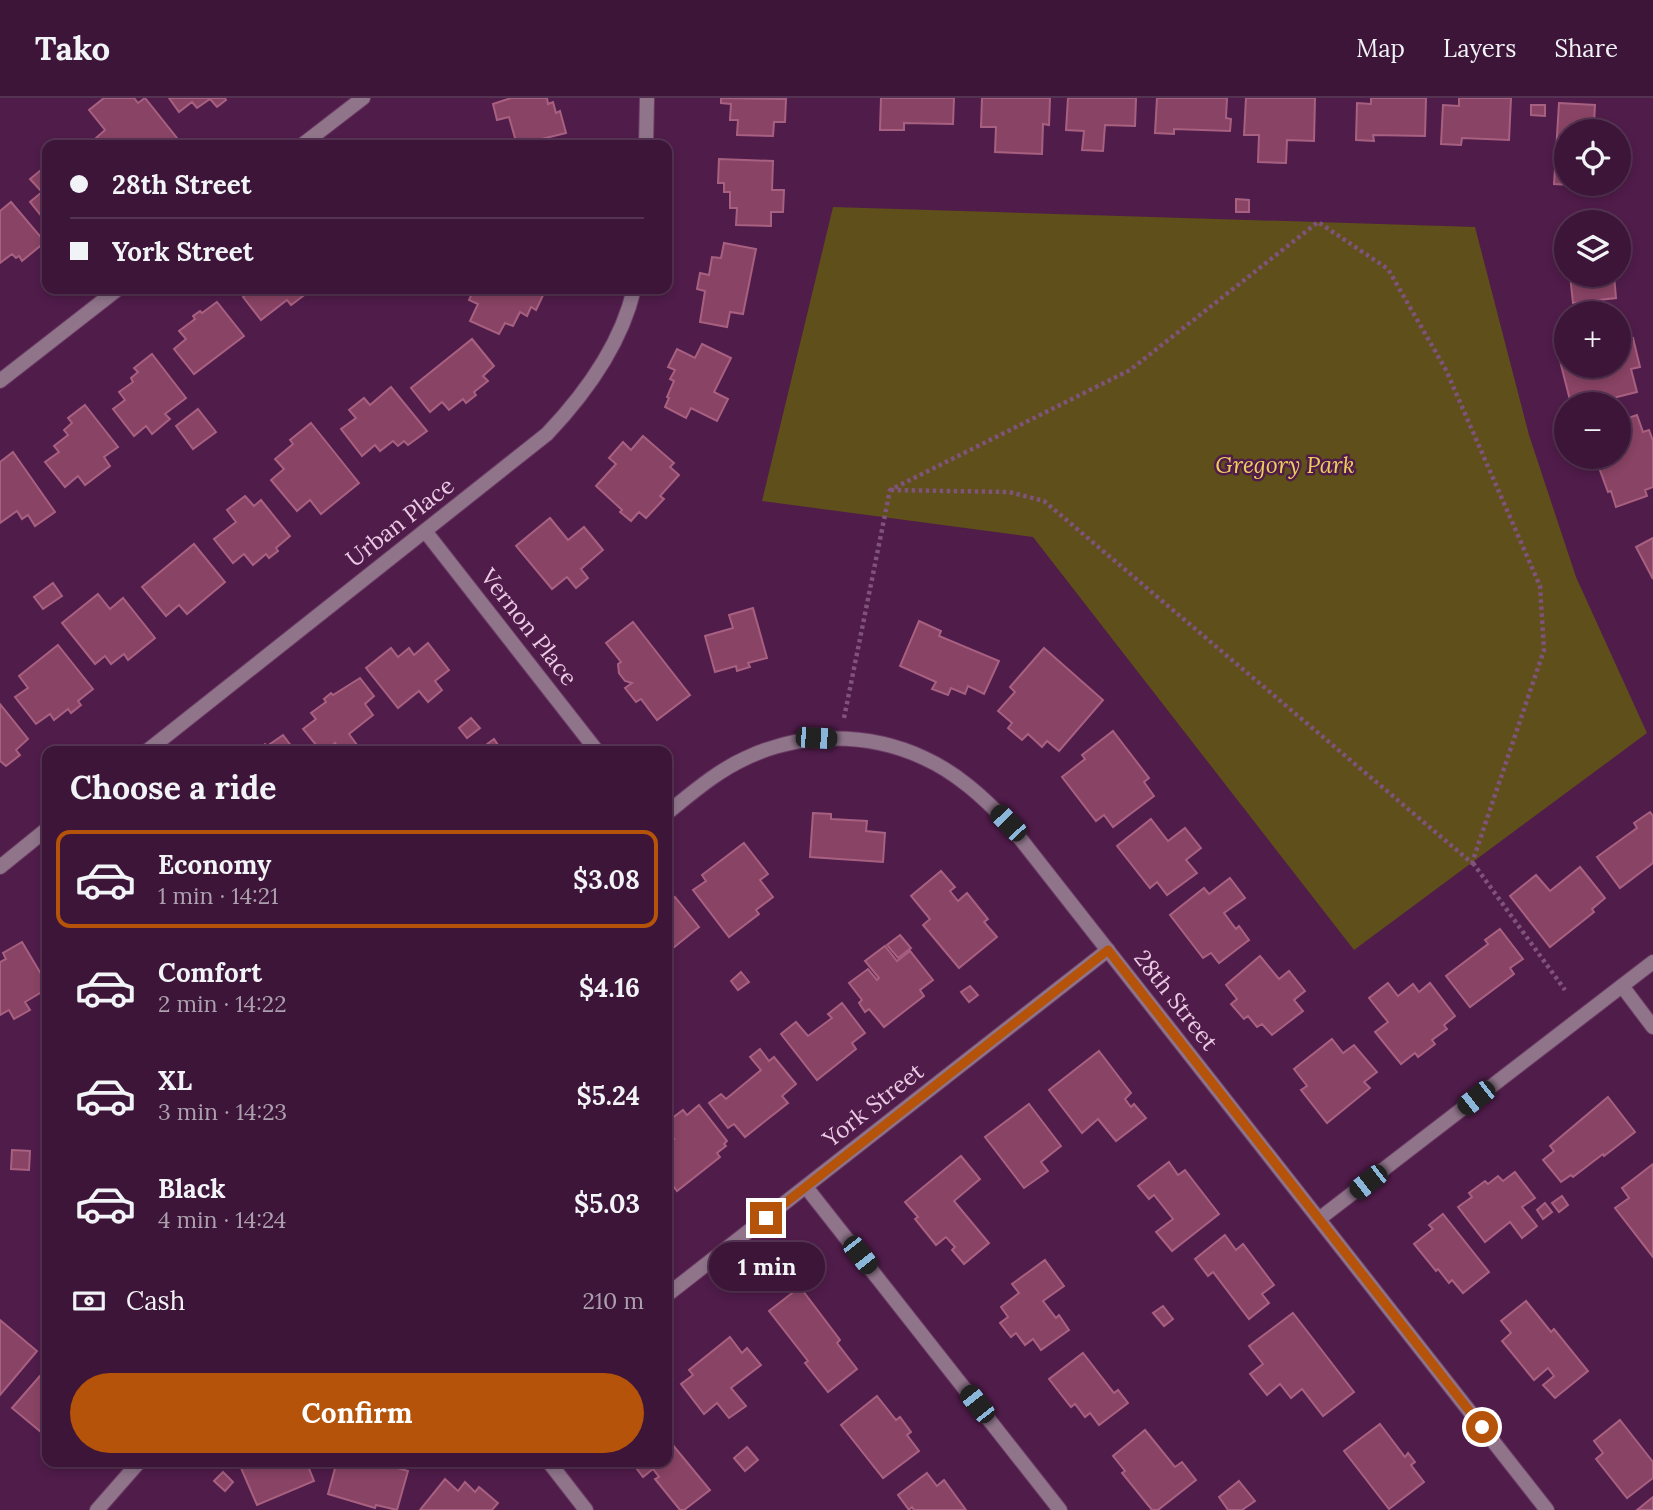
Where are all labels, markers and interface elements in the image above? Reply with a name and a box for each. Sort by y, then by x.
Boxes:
text: Tako [35,27,110,69]
text: Map [1356,33,1405,64]
text: Layers [1443,33,1516,64]
text: Share [1554,33,1618,64]
map controls [1554,119,1631,469]
button: locate [1554,119,1631,196]
text: 28th Street [112,168,252,201]
button: layers [1554,210,1631,287]
text: York Street [112,235,254,268]
button: + [1554,301,1631,378]
button: − [1554,392,1631,469]
park label: Gregory Park [1215,450,1355,479]
street label: Urban Place [340,470,459,573]
street label: Vernon Place [474,562,584,691]
car [795,726,838,750]
text: Choose a ride [70,767,277,808]
car [986,801,1031,845]
icon: car [74,848,137,911]
text: Economy [158,848,271,881]
text: $3.08 [573,863,640,896]
text: 1 min · 14:21 [158,881,279,910]
street label: 28th Street [1128,944,1225,1056]
icon: car [74,956,137,1019]
text: Comfort [158,956,262,989]
text: $4.16 [579,971,640,1004]
text: 2 min · 14:22 [158,989,287,1018]
street label: York Street [816,1056,929,1154]
icon: car [74,1064,137,1127]
text: XL [158,1064,192,1097]
car [1453,1077,1500,1119]
text: $5.24 [577,1079,640,1112]
text: 3 min · 14:23 [158,1097,287,1126]
car [1345,1161,1392,1203]
icon: car [74,1172,137,1235]
text: Black [158,1172,226,1205]
text: $5.03 [574,1187,640,1220]
route end [750,1202,782,1234]
text: 4 min · 14:24 [158,1205,286,1234]
car [839,1232,882,1278]
callout: 1 min [708,1242,824,1292]
text: 1 min [738,1252,796,1281]
icon: cash [70,1282,108,1320]
text: Cash [126,1284,185,1317]
text: 210 m [582,1286,644,1315]
button: Confirm [70,1373,644,1453]
car [956,1381,999,1427]
route start [1466,1411,1498,1443]

